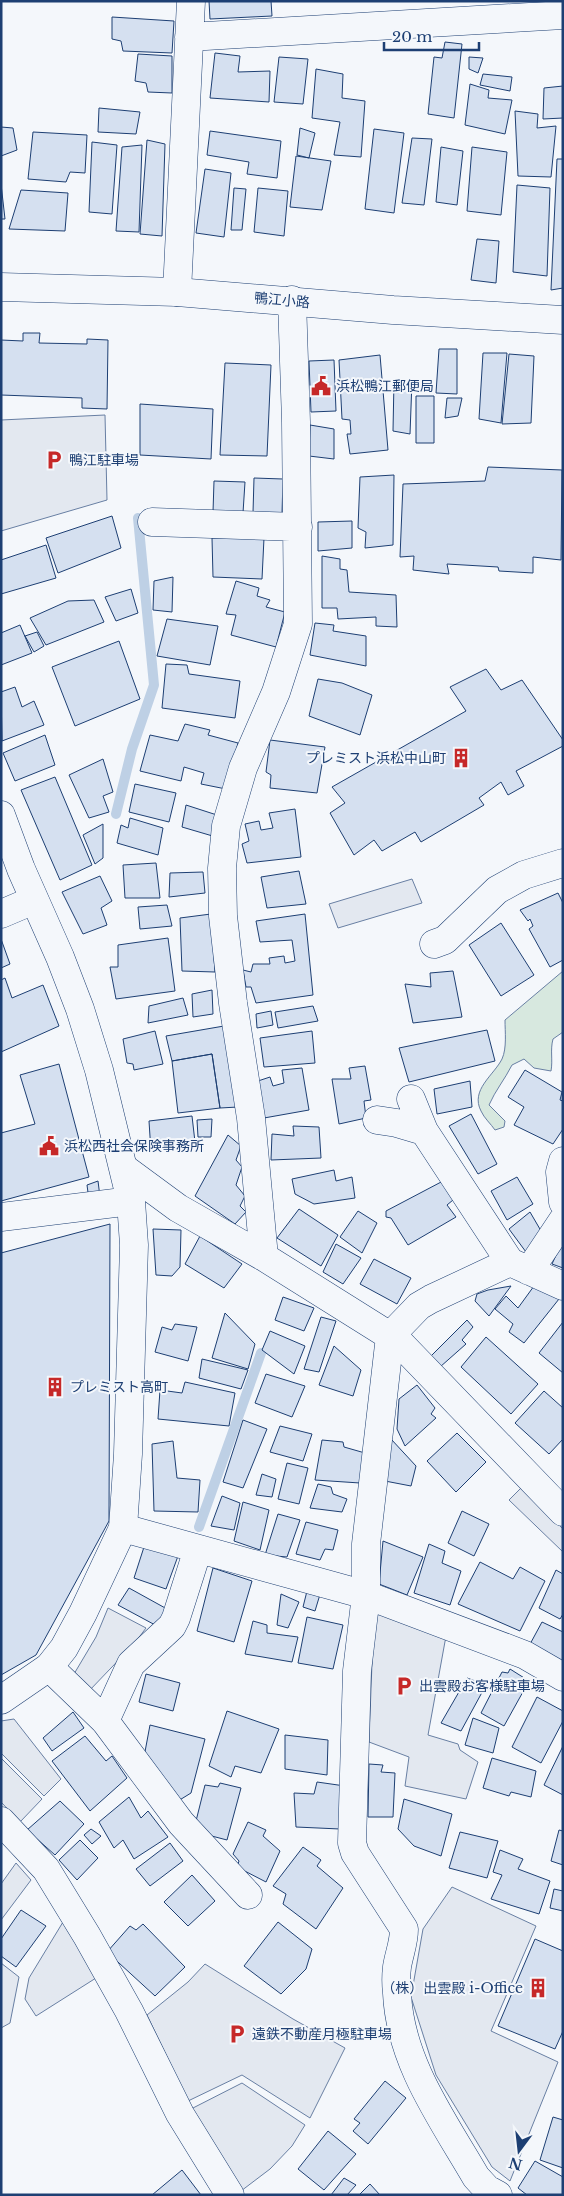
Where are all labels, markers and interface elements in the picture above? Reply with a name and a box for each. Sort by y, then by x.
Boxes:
scale bar [384,20,479,52]
text: 20 m [392,27,432,46]
street label: 鴨江小路 [253,289,311,311]
public building icon: 浜松鴨江郵便局 [310,375,332,397]
place label: 浜松鴨江郵便局 [336,377,434,395]
parking icon: 鴨江駐車場 [43,449,65,471]
place label: 鴨江駐車場 [69,451,139,469]
building icon: プレミスト浜松中山町 [450,747,472,769]
place label: プレミスト浜松中山町 [306,749,446,767]
public building icon: 浜松西社会保険事務所 [38,1135,60,1157]
place label: 浜松西社会保険事務所 [64,1137,204,1155]
building icon: プレミスト高町 [44,1376,66,1398]
place label: プレミスト高町 [70,1378,168,1396]
parking icon: 出雲殿お客様駐車場 [393,1675,415,1697]
place label: 出雲殿お客様駐車場 [419,1677,545,1695]
building icon: （株）出雲殿 i-Office [527,1977,549,1999]
place label: （株）出雲殿 i-Office [381,1979,523,1997]
parking icon: 遠鉄不動産月極駐車場 [226,2023,248,2045]
place label: 遠鉄不動産月極駐車場 [252,2025,392,2043]
north arrow [494,2126,544,2176]
text: N [507,2153,524,2174]

